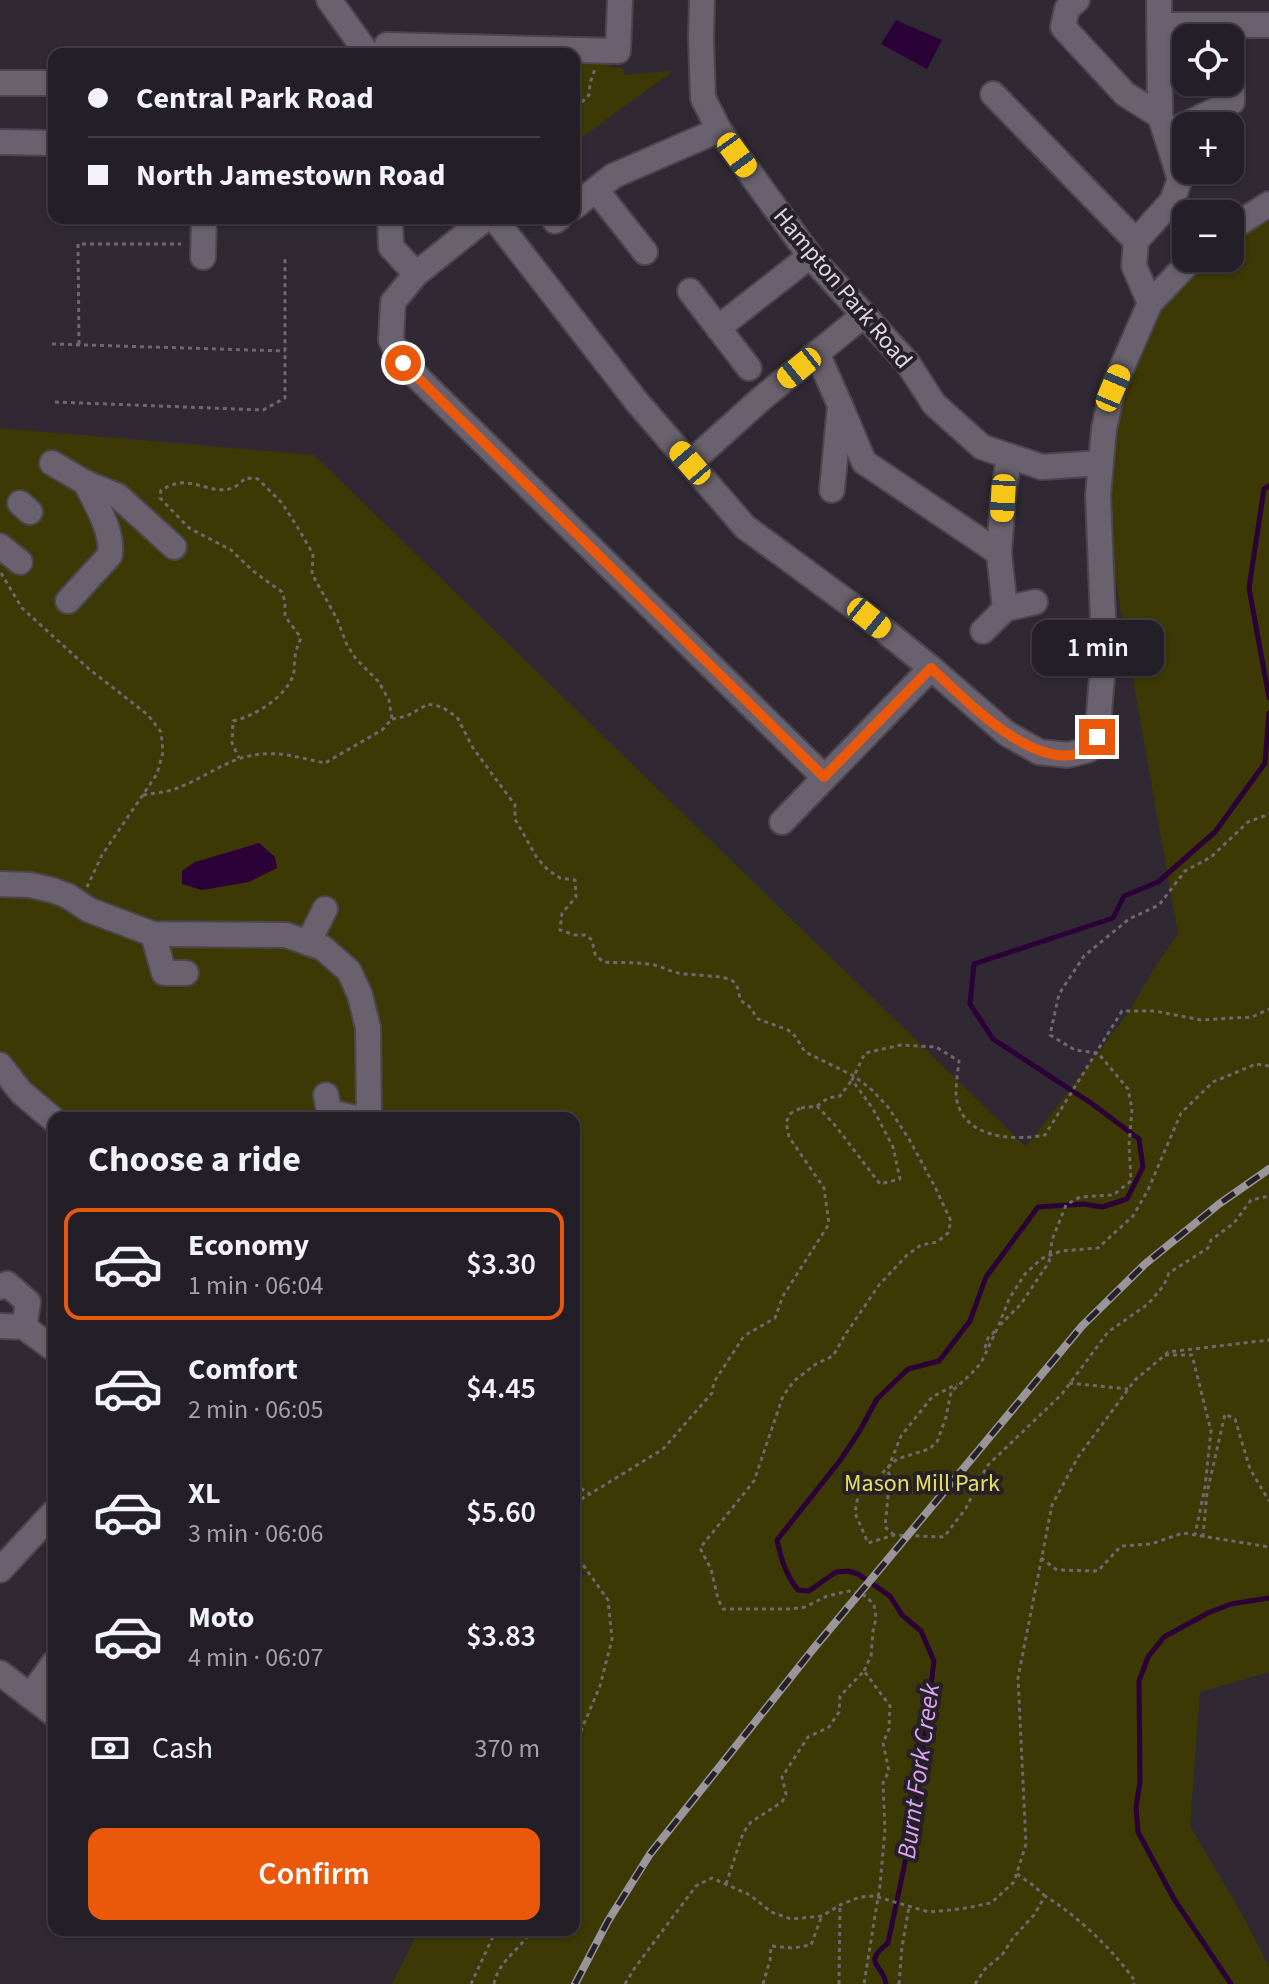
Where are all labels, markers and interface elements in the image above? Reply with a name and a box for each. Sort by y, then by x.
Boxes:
map controls [1172,24,1244,272]
button: locate [1172,24,1244,96]
text: Central Park Road [136,77,374,120]
button: + [1172,112,1244,184]
car [713,129,761,181]
text: North Jamestown Road [136,154,445,197]
street label: Hampton Park Road [765,200,920,376]
button: − [1172,200,1244,272]
car [773,344,825,392]
route start [385,345,421,381]
car [1093,361,1133,415]
car [665,437,715,489]
car [990,473,1016,523]
car [843,594,895,642]
callout: 1 min [1031,621,1163,677]
text: 1 min [1067,629,1129,666]
route end [1079,719,1115,755]
text: Choose a ride [88,1134,301,1185]
text: Economy [188,1224,309,1267]
icon: car [92,1228,164,1300]
text: $3.30 [466,1243,536,1286]
text: 1 min · 06:04 [188,1267,323,1304]
text: Comfort [188,1348,298,1391]
icon: car [92,1352,164,1424]
text: $4.45 [466,1367,536,1410]
text: 2 min · 06:05 [188,1391,323,1428]
park label: Mason Mill Park [844,1466,1000,1501]
text: XL [188,1472,221,1515]
icon: car [92,1476,164,1548]
text: $5.60 [466,1491,536,1534]
text: 3 min · 06:06 [188,1515,323,1552]
text: Moto [188,1596,254,1639]
icon: car [92,1600,164,1672]
text: $3.83 [466,1615,536,1658]
text: 4 min · 06:07 [188,1639,323,1676]
water label: Burnt Fork Creek [888,1680,949,1861]
icon: cash [88,1726,132,1770]
text: Cash [152,1727,213,1770]
text: 370 m [474,1730,540,1767]
button: Confirm [88,1828,540,1920]

